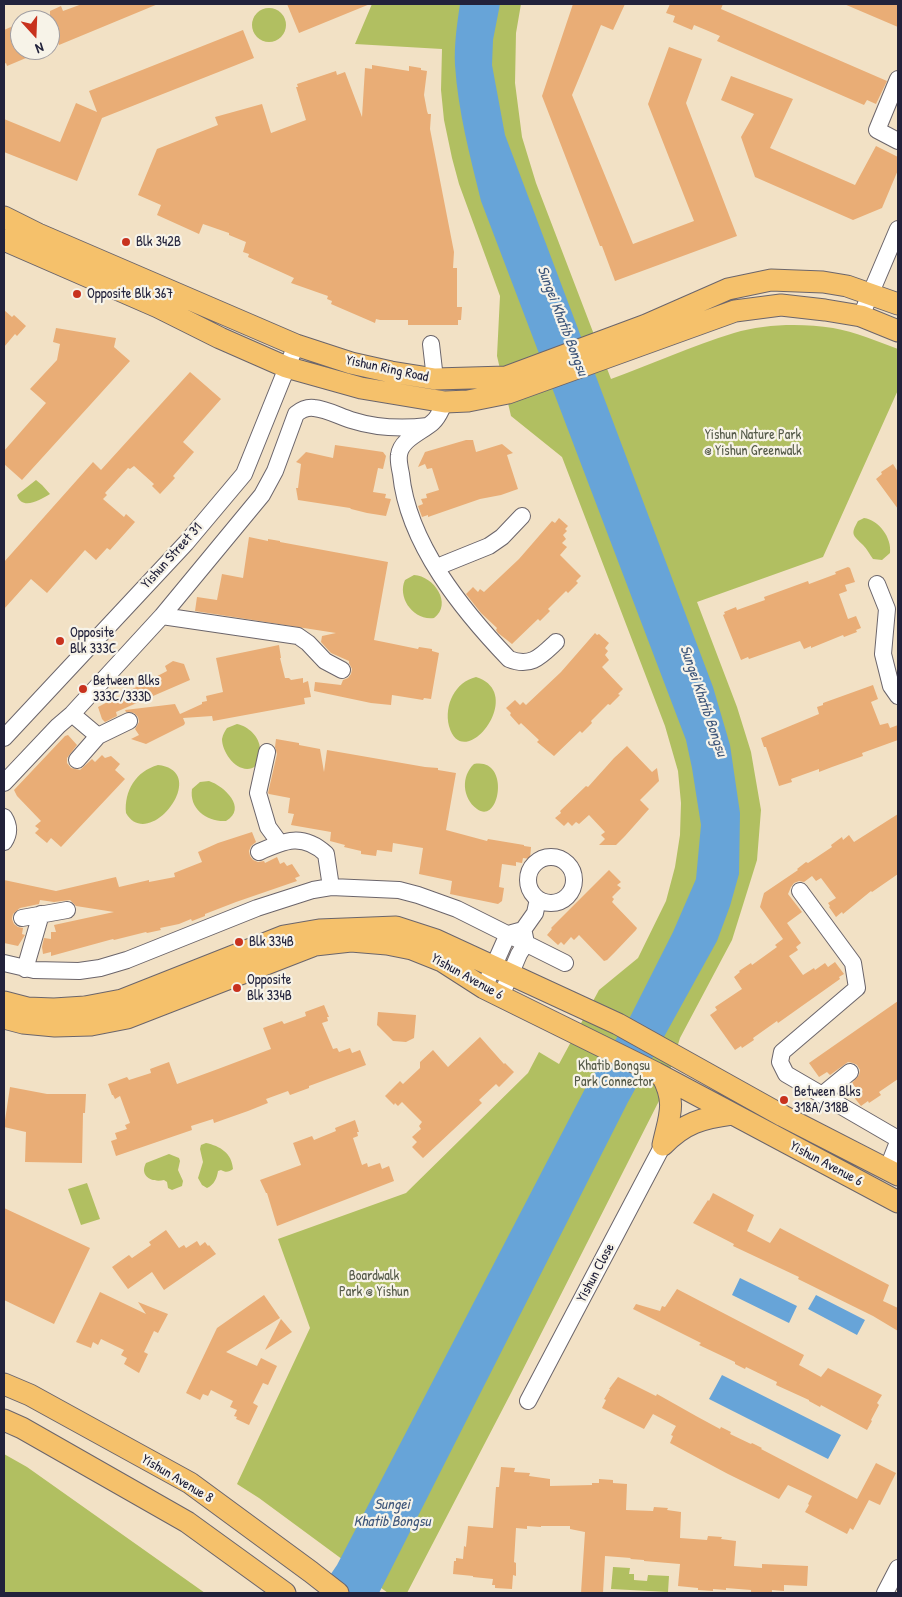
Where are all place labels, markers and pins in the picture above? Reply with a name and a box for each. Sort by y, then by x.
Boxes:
place label: Blk 342B [136,234,181,250]
marker: Blk 342B [120,236,132,248]
place label: Opposite Blk 367 [87,286,173,302]
marker: Opposite Blk 367 [71,288,83,300]
place label: Opposite Blk 333C [70,625,116,658]
marker: Opposite Blk 333C [54,635,66,647]
place label: Between Blks 333C/333D [93,673,160,706]
marker: Between Blks 333C/333D [77,683,89,695]
place label: Blk 334B [249,934,294,950]
marker: Blk 334B [233,936,245,948]
place label: Opposite Blk 334B [247,972,292,1004]
marker: Opposite Blk 334B [231,982,243,994]
place label: Between Blks 318A/318B [794,1084,861,1116]
marker: Between Blks 318A/318B [778,1094,790,1106]

